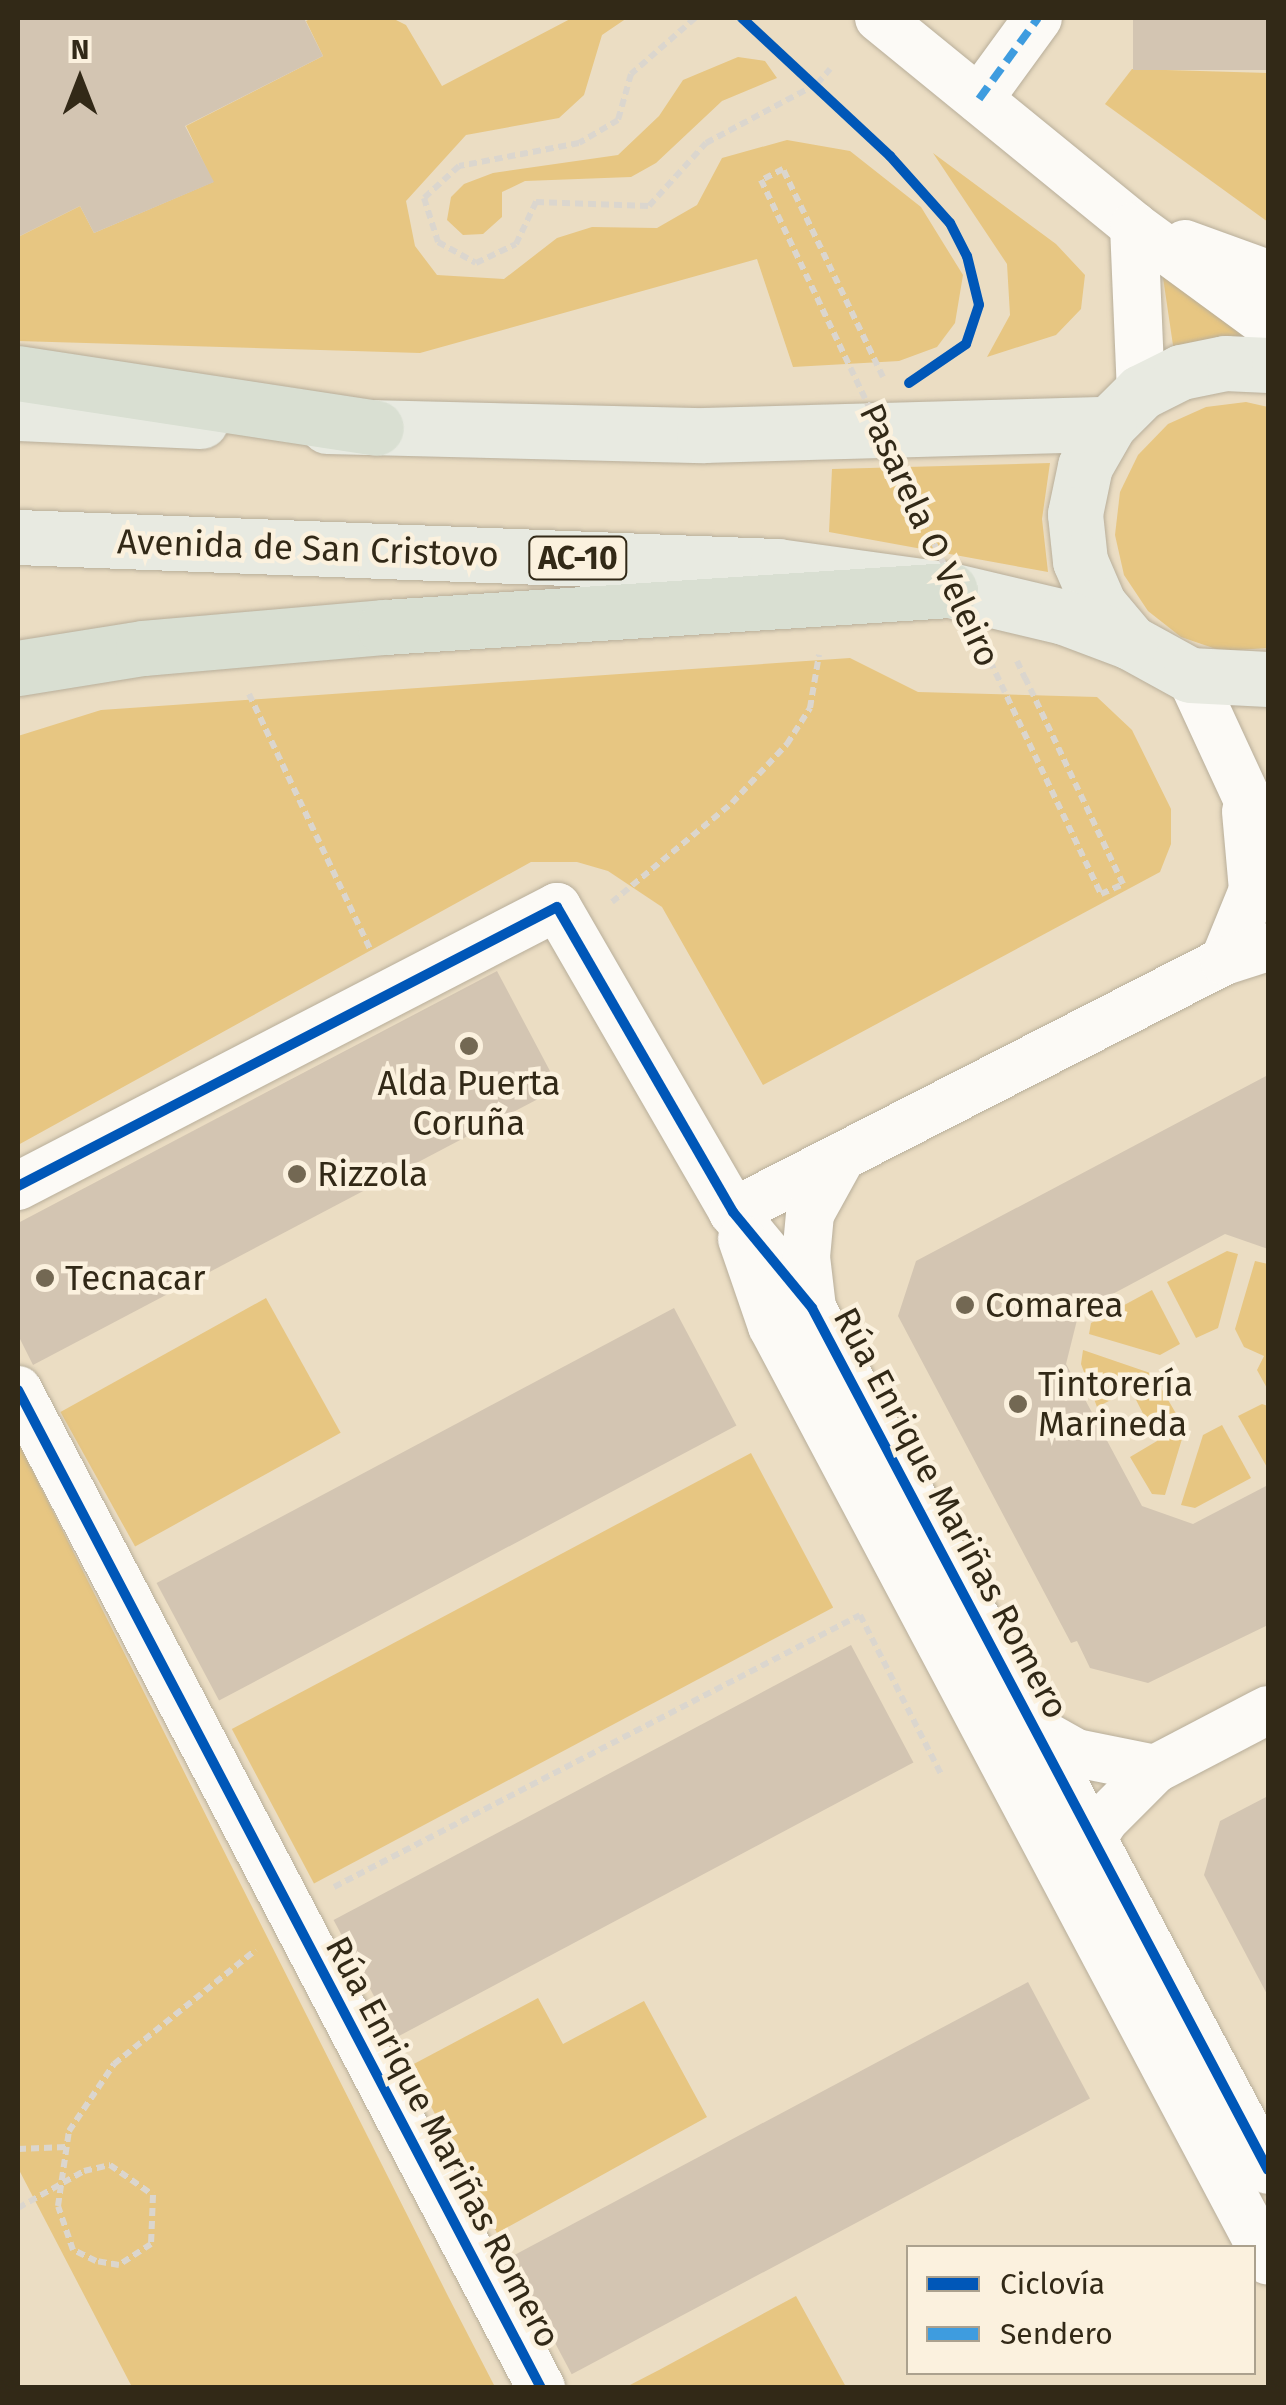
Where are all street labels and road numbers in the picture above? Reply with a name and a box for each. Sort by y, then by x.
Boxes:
street label: Pasarela O Veleiro [851,397,1009,673]
street label: Avenida de San Cristovo [117,520,499,576]
road number: AC-10 [528,531,628,585]
street label: Rúa Enrique Mariñas Romero [825,1300,1077,1726]
street label: Rúa Enrique Mariñas Romero [317,1929,569,2355]

